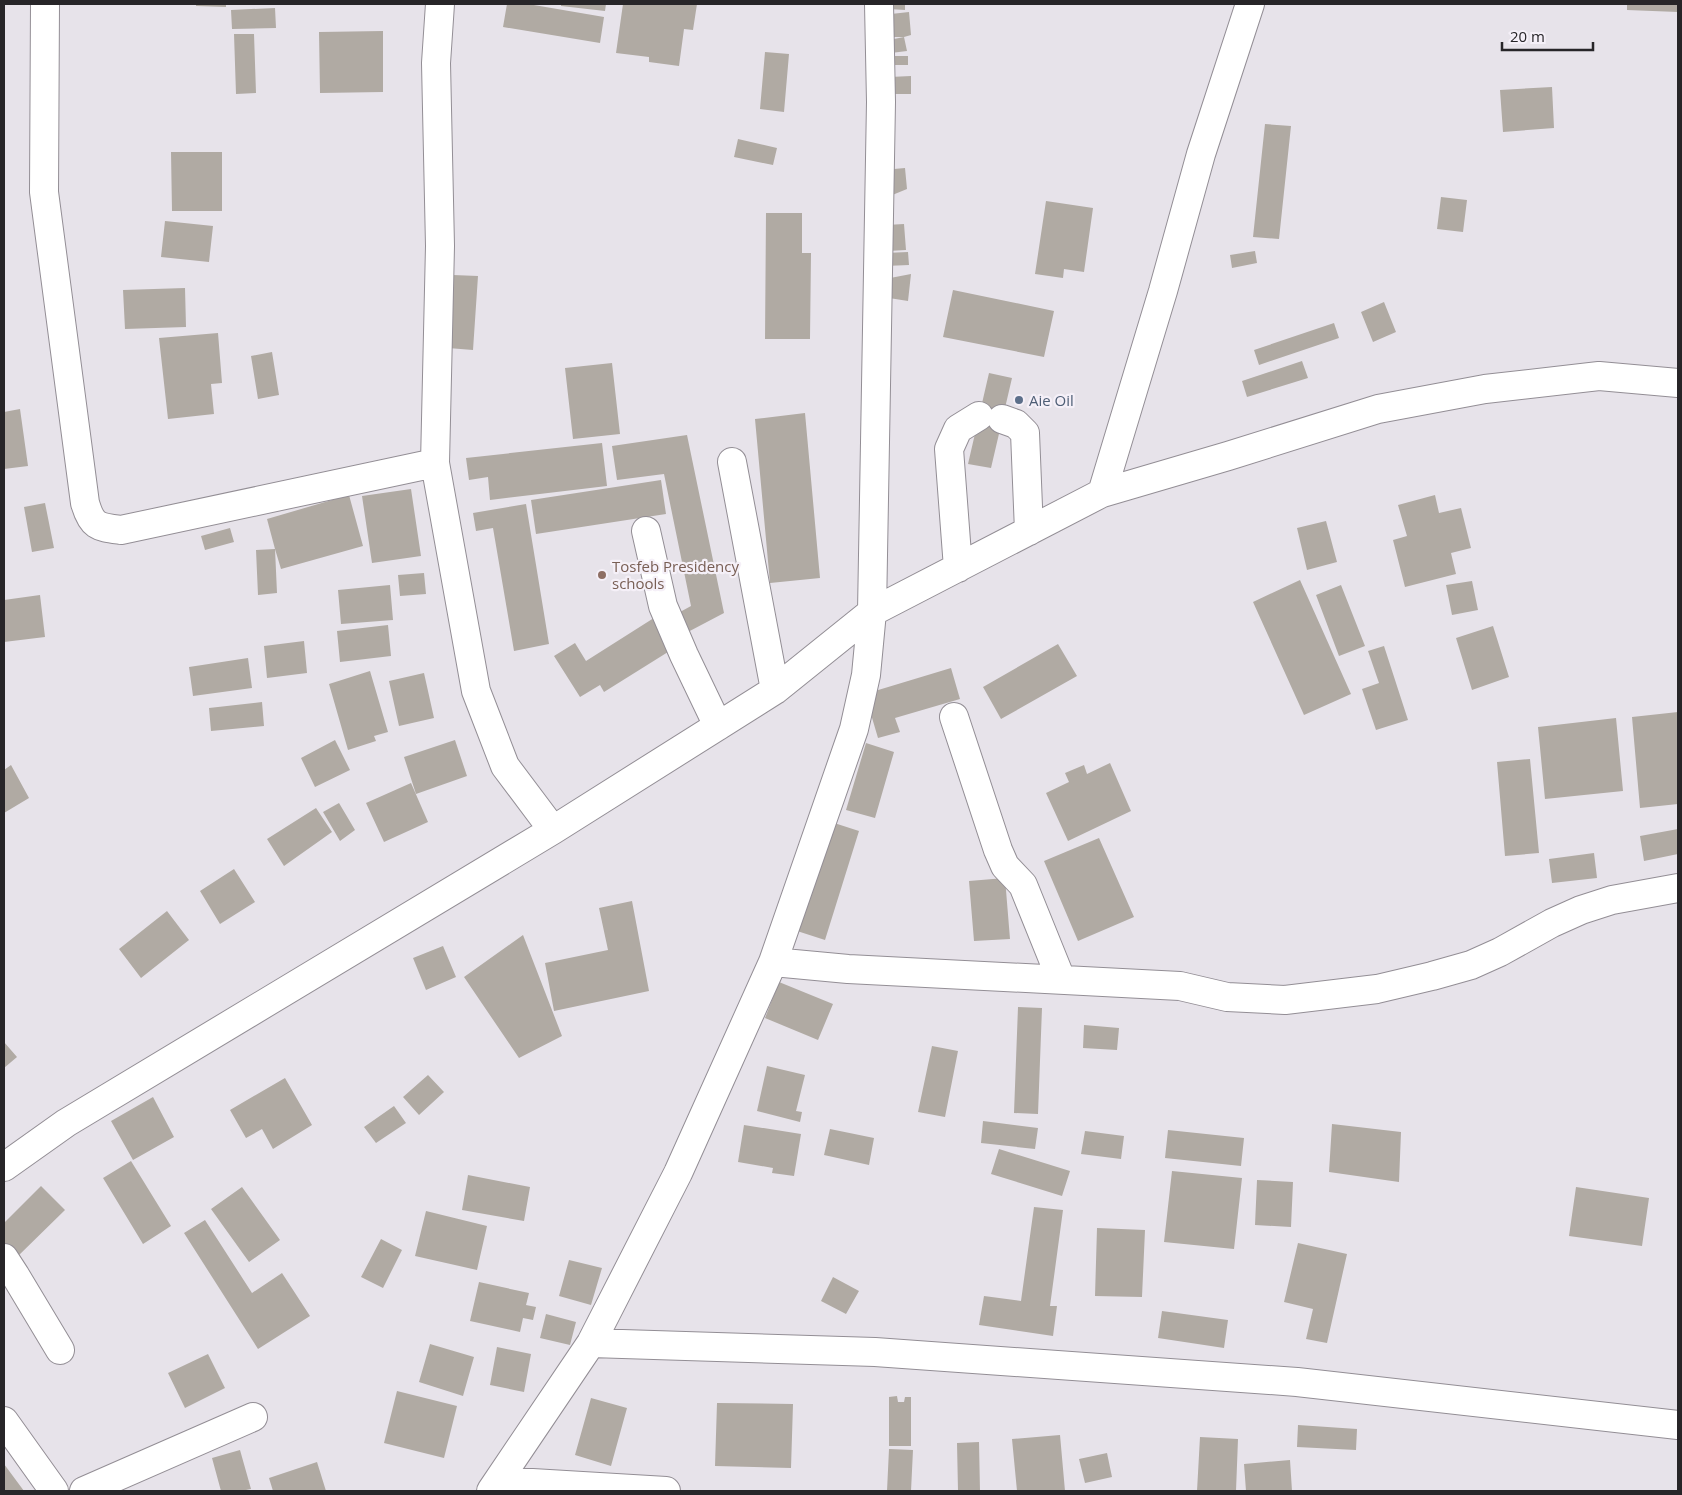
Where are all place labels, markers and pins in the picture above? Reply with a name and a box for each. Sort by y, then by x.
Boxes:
place label: Aie Oil [1029,390,1074,410]
marker: Aie Oil [1013,394,1025,406]
place label: Tosfeb Presidency schools [612,556,739,593]
marker: Tosfeb Presidency schools [596,569,608,581]

